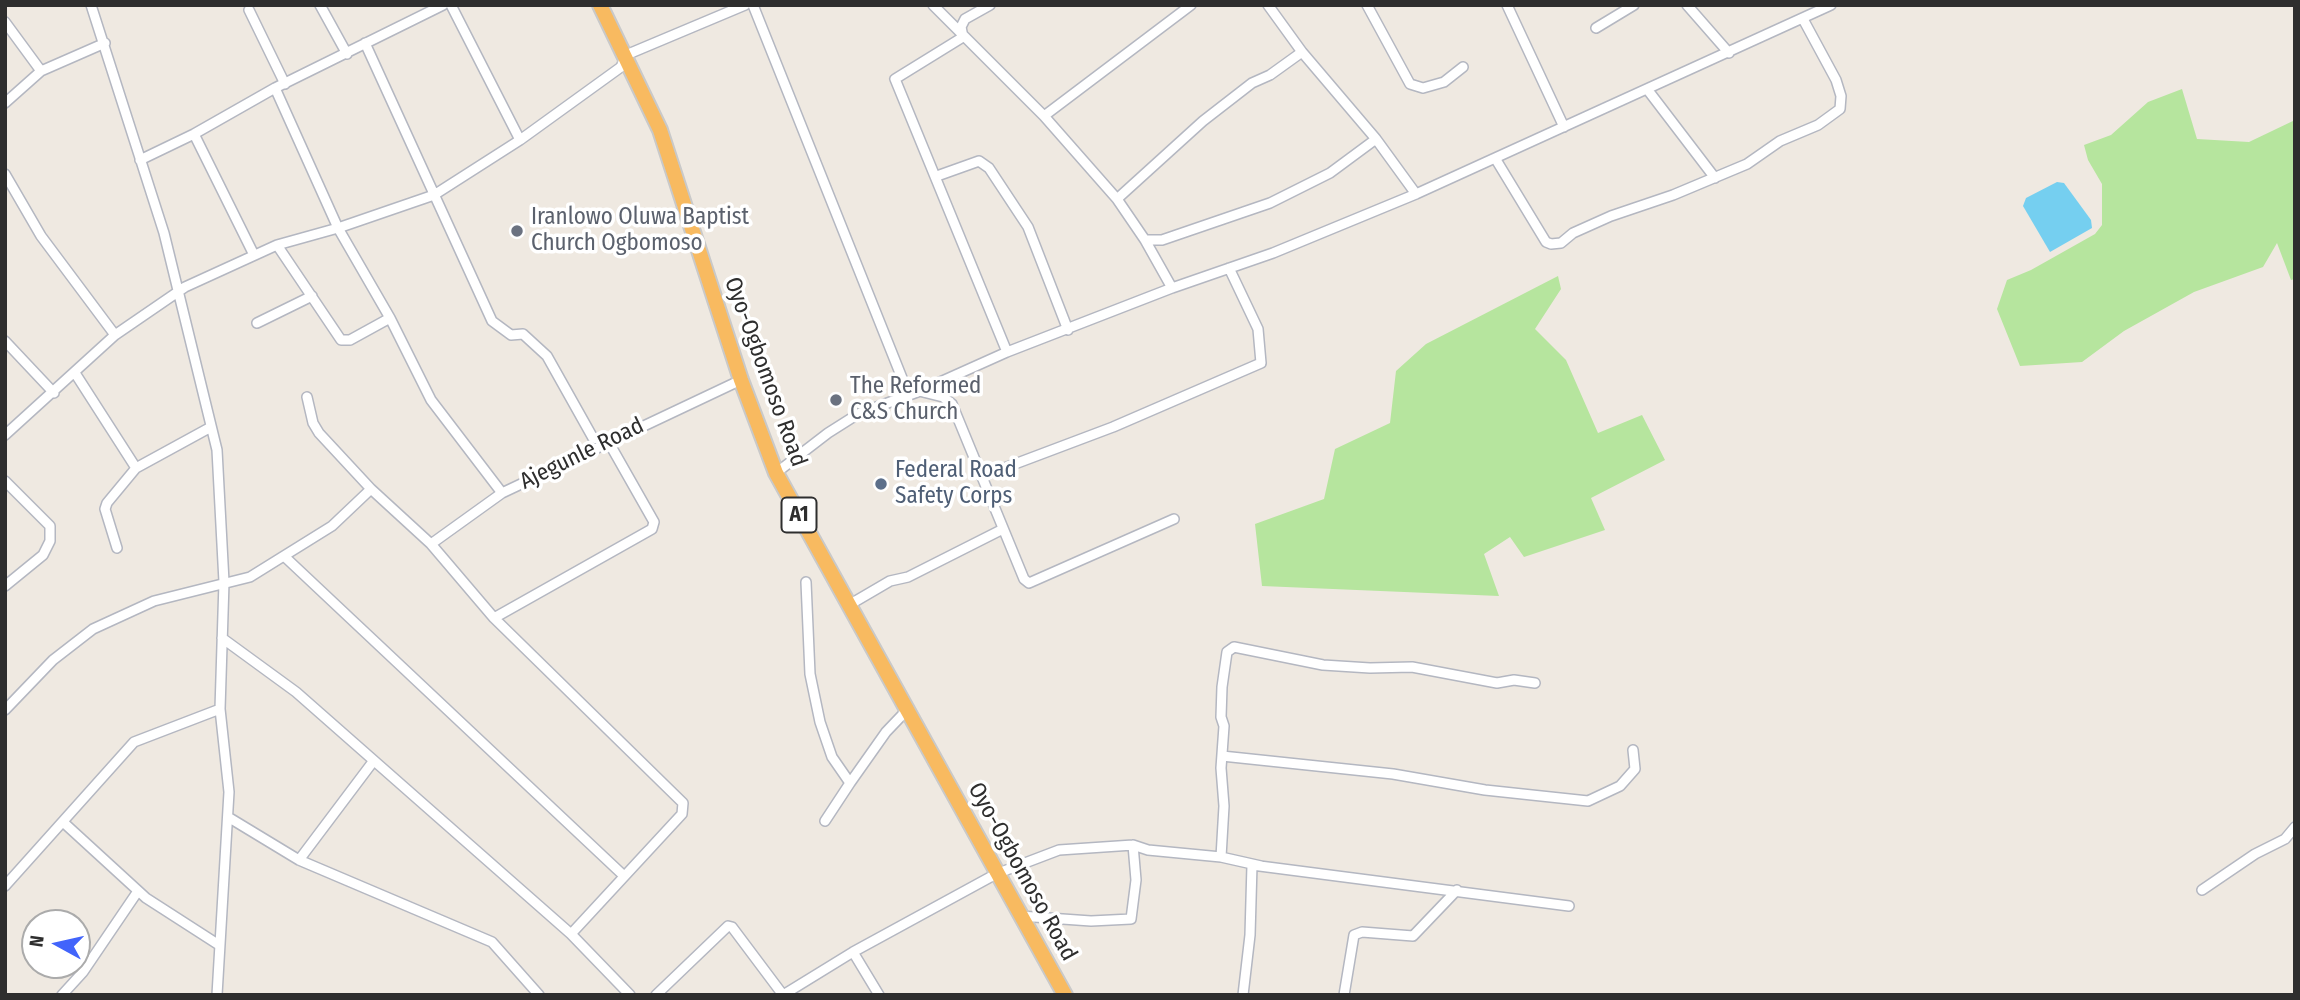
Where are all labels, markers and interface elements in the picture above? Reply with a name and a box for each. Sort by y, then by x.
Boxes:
place label: Iranlowo Oluwa Baptist Church Ogbomoso [531,204,749,258]
marker: Iranlowo Oluwa Baptist Church Ogbomoso [509,223,525,239]
street label: Oyo-Ogbomoso Road [718,274,812,470]
place label: The Reformed C&S Church [850,373,981,427]
marker: The Reformed C&S Church [828,392,844,408]
street label: Ajegunle Road [516,412,648,496]
place label: Federal Road Safety Corps [895,457,1017,511]
marker: Federal Road Safety Corps [873,476,889,492]
road number: A1 [782,498,816,532]
street label: Oyo-Ogbomoso Road [962,778,1082,966]
north arrow [21,909,91,979]
text: N [25,934,49,949]

